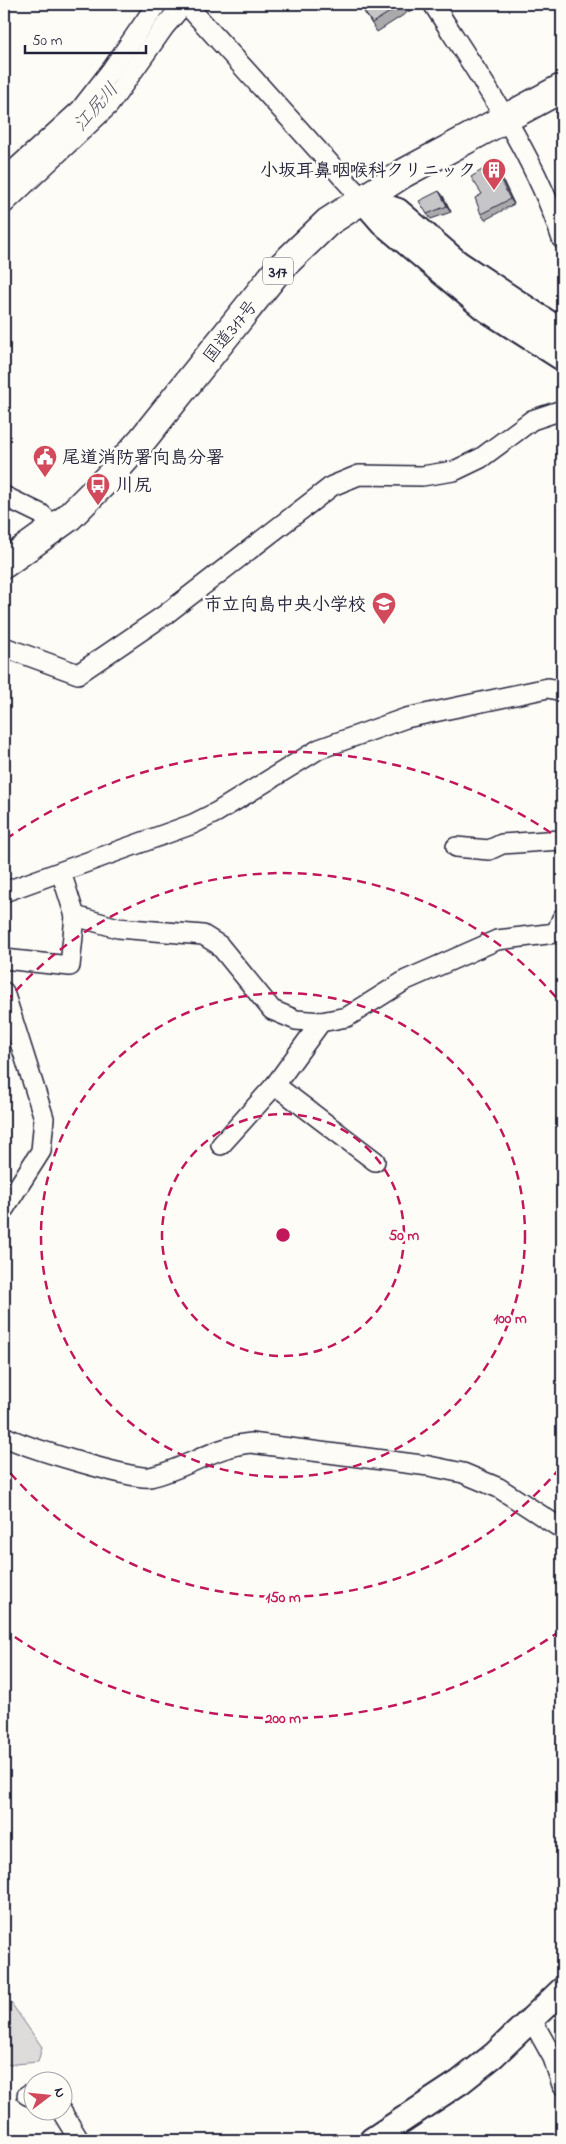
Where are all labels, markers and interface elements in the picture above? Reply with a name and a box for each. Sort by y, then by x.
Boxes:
scale bar [25,22,146,54]
text: 50 m [32,30,63,52]
water label: 江尻川 [68,77,126,138]
building icon: 小坂耳鼻咽喉科クリニック [481,157,507,191]
place label: 小坂耳鼻咽喉科クリニック [260,159,476,185]
road number: 317 [263,258,293,284]
street label: 国道317号 [198,295,265,369]
public building icon: 尾道消防署向島分署 [32,444,58,478]
place label: 尾道消防署向島分署 [62,446,224,472]
bus stop icon: 川尻 [85,472,111,506]
place label: 川尻 [116,474,152,500]
school or university icon: 市立向島中央小学校 [371,591,397,625]
place label: 市立向島中央小学校 [204,593,366,619]
text: 50 m [389,1225,420,1247]
centre of rings [274,1226,292,1244]
text: 100 m [493,1308,527,1330]
text: 150 m [265,1587,301,1609]
text: 200 m [264,1708,301,1730]
north arrow [22,2072,72,2122]
text: N [48,2085,70,2100]

